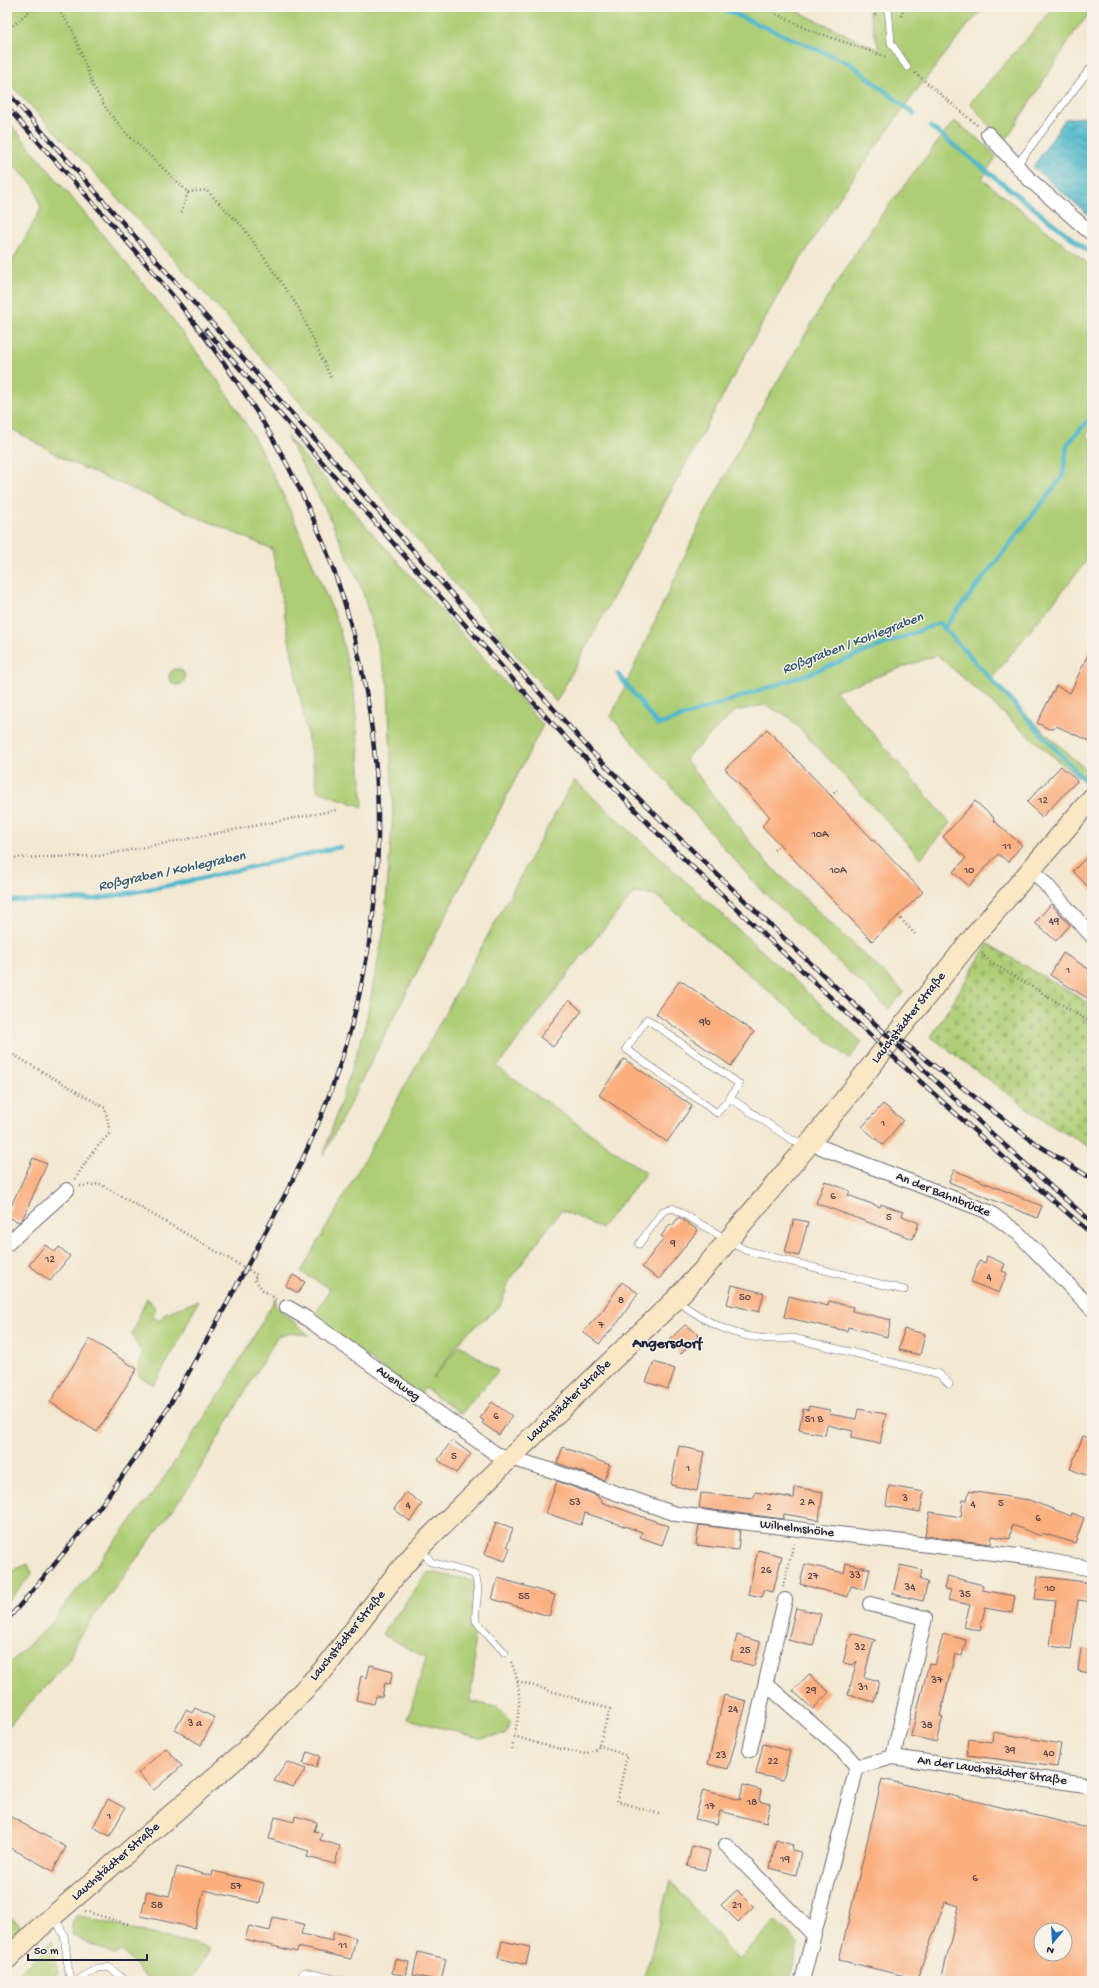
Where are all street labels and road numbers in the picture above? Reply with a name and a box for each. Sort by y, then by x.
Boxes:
street label: Lauchstädter Straße [869,969,950,1067]
street label: An der Bahnbrücke [894,1169,993,1221]
street label: Lauchstädter Straße [524,1357,615,1445]
street label: Auenweg [373,1363,423,1405]
street label: Wilhelmshöhe [759,1517,835,1541]
street label: Lauchstädter Straße [307,1588,389,1684]
street label: An der Lauchstädter Straße [916,1753,1068,1789]
street label: Lauchstädter Straße [69,1819,163,1904]

